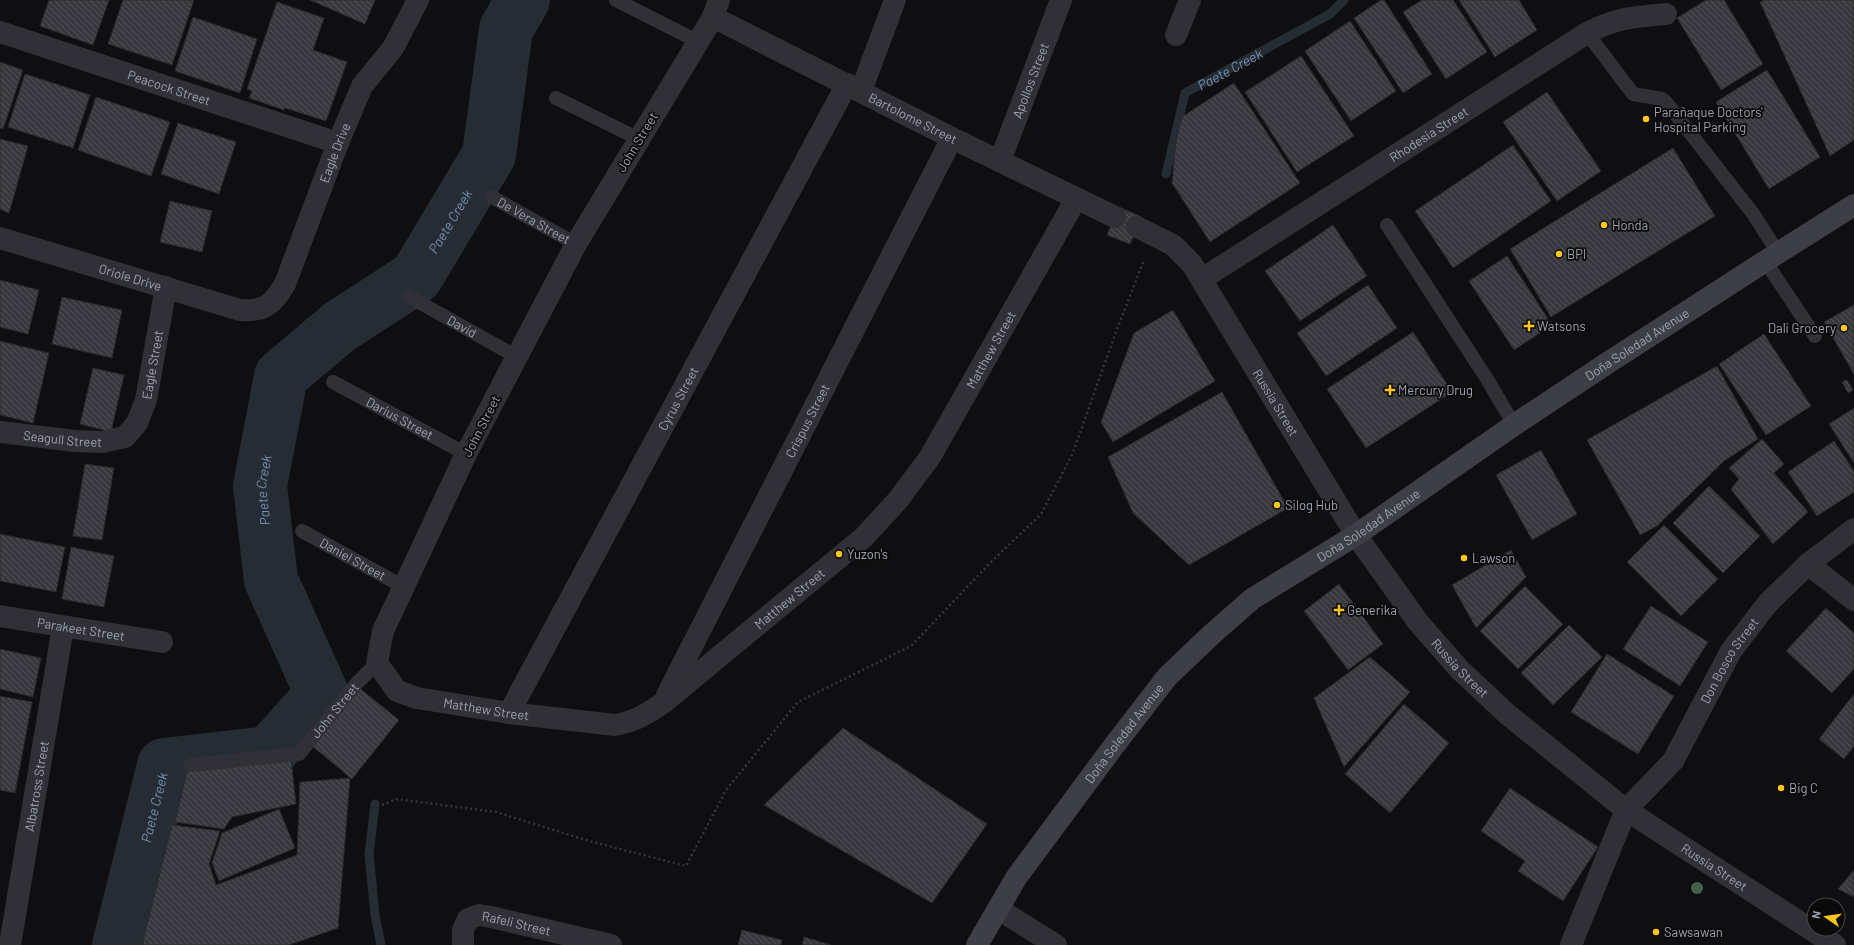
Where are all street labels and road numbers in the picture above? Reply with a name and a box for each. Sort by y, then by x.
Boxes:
street label: Apollos Street [1009,41,1052,121]
street label: Peacock Street [126,66,213,109]
street label: Bartolome Street [866,89,960,147]
street label: Rhodesia Street [1386,103,1471,165]
street label: John Street [613,109,661,175]
street label: Eagle Drive [316,120,354,185]
street label: De Vera Street [495,194,573,247]
street label: Oriole Drive [97,260,164,294]
street label: Doña Soledad Avenue [1582,305,1692,384]
street label: Matthew Street [963,308,1019,391]
street label: David [445,312,480,341]
street label: Eagle Street [138,329,166,400]
street label: Cyrus Street [654,364,702,433]
street label: Russia Street [1249,366,1302,439]
street label: Crispus Street [782,381,833,460]
street label: John Street [459,393,503,459]
street label: Darius Street [363,394,436,443]
street label: Seagull Street [22,427,102,450]
street label: Doña Soledad Avenue [1314,485,1423,565]
street label: Daniel Street [317,534,389,583]
street label: Matthew Street [751,565,828,632]
street label: Parakeet Street [36,614,126,644]
street label: Don Bosco Street [1697,614,1762,706]
street label: Russia Street [1428,635,1492,701]
street label: John Street [307,679,362,741]
street label: Doña Soledad Avenue [1081,680,1167,786]
street label: Matthew Street [442,694,530,723]
street label: Albatross Street [21,740,52,833]
street label: Russia Street [1678,840,1750,894]
street label: Rafeli Street [481,908,552,939]

